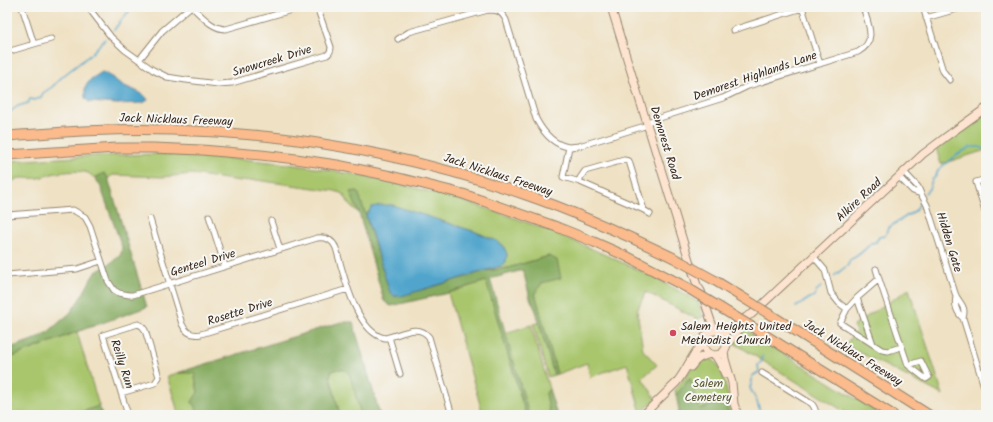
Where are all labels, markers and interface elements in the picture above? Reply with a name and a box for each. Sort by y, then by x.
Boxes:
street label: Snowcreek Drive [230,40,314,82]
street label: Demorest Highlands Lane [690,46,820,106]
street label: Demorest Road [645,104,686,183]
street label: Jack Nicklaus Freeway [119,109,233,131]
street label: Jack Nicklaus Freeway [441,148,555,202]
street label: Alkire Road [832,173,887,226]
street label: Hidden Gate [931,209,967,275]
street label: Genteel Drive [168,244,239,282]
street label: Rosette Drive [205,293,276,331]
street label: Jack Nicklaus Freeway [800,315,907,391]
place label: Salem Heights United Methodist Church [681,317,792,350]
marker: Salem Heights United Methodist Church [668,328,678,338]
street label: Reilly Run [105,337,139,391]
park label: Salem Cemetery [684,374,732,407]

